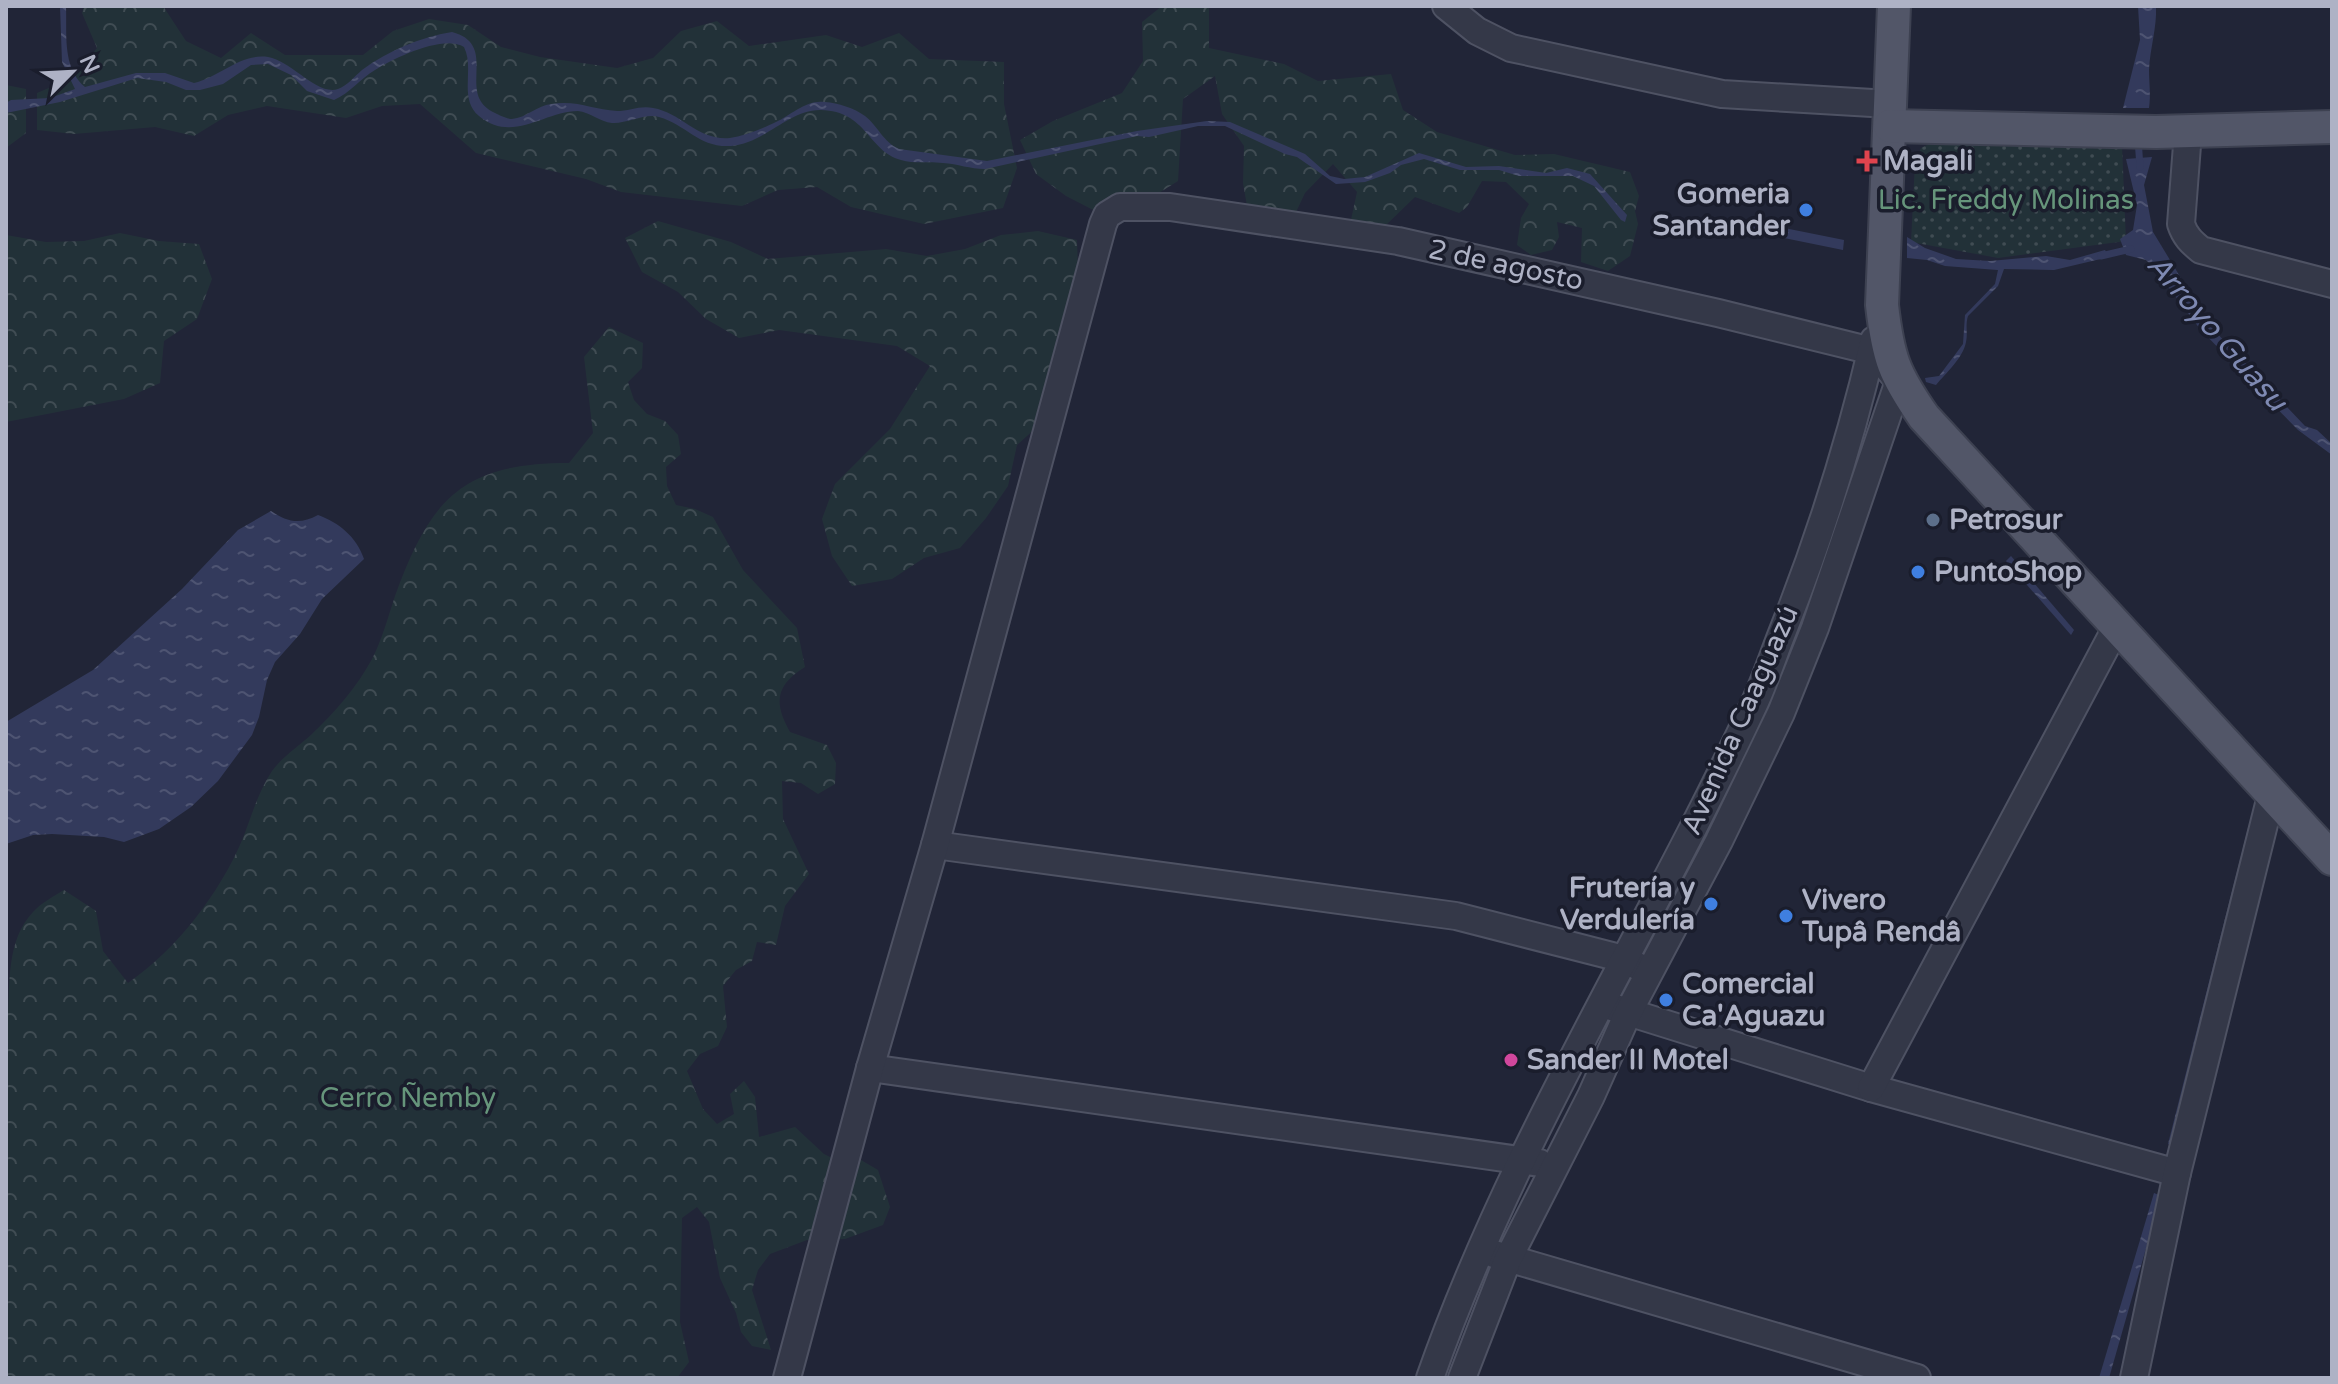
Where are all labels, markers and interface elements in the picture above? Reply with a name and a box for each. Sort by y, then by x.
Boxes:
north arrow [32,32,112,112]
text: N [74,51,105,78]
place label: Magali [1883,144,1973,178]
marker: Magali [1858,152,1876,170]
place label: Gomeria Santander [1653,177,1791,243]
park label: Lic. Freddy Molinas [1878,183,2134,217]
marker: Gomeria Santander [1797,201,1815,219]
street label: 2 de agosto [1426,232,1586,298]
water label: Arroyo Guasu [2139,247,2296,420]
place label: Petrosur [1949,503,2064,537]
marker: Petrosur [1924,511,1942,529]
place label: PuntoShop [1934,555,2082,589]
marker: PuntoShop [1909,563,1927,581]
street label: Avenida Caaguazú [1674,600,1806,840]
place label: Frutería y Verdulería [1560,871,1695,937]
place label: Vivero Tupâ Rendâ [1801,883,1961,949]
marker: Frutería y Verdulería [1702,895,1720,913]
marker: Vivero Tupâ Rendâ [1777,907,1795,925]
place label: Comercial Ca'Aguazu [1682,967,1825,1033]
marker: Comercial Ca'Aguazu [1657,991,1675,1009]
place label: Sander II Motel [1527,1043,1729,1077]
marker: Sander II Motel [1502,1051,1520,1069]
park label: Cerro Ñemby [320,1081,496,1115]

